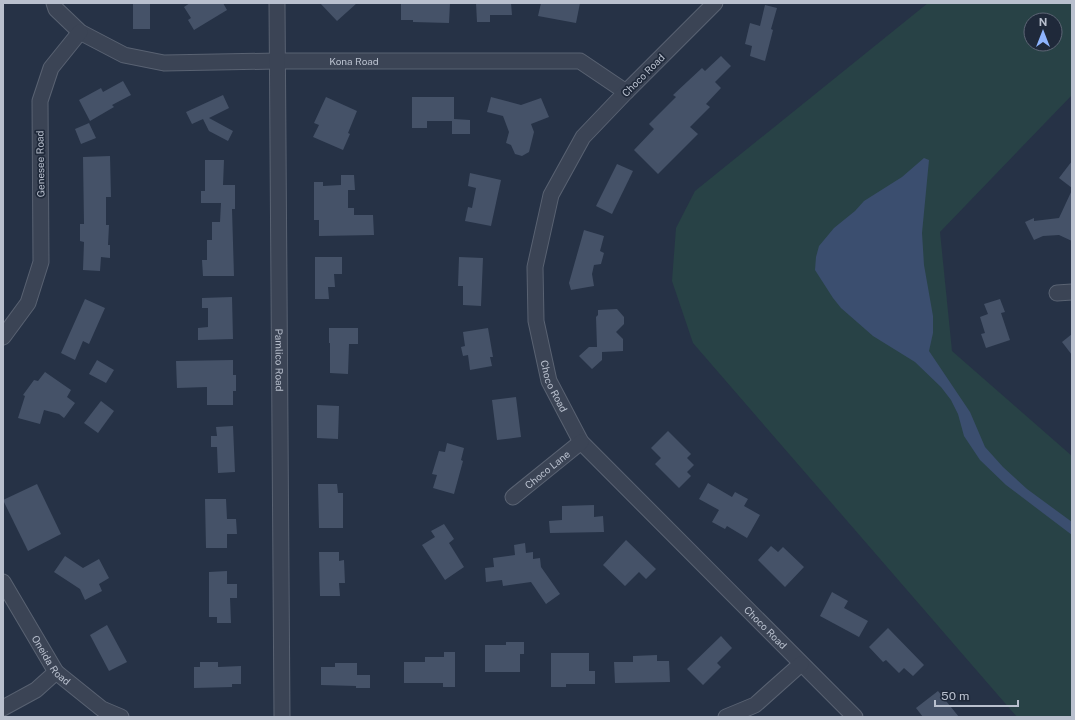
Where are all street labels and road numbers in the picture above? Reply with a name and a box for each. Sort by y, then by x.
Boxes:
street label: Choco Road [619,51,667,99]
street label: Kona Road [329,55,379,67]
street label: Genesee Road [33,130,47,198]
street label: Pamlico Road [273,328,286,392]
street label: Choco Road [539,359,570,414]
street label: Choco Lane [522,447,572,491]
street label: Choco Road [742,603,789,651]
street label: Oneida Road [30,633,73,687]

